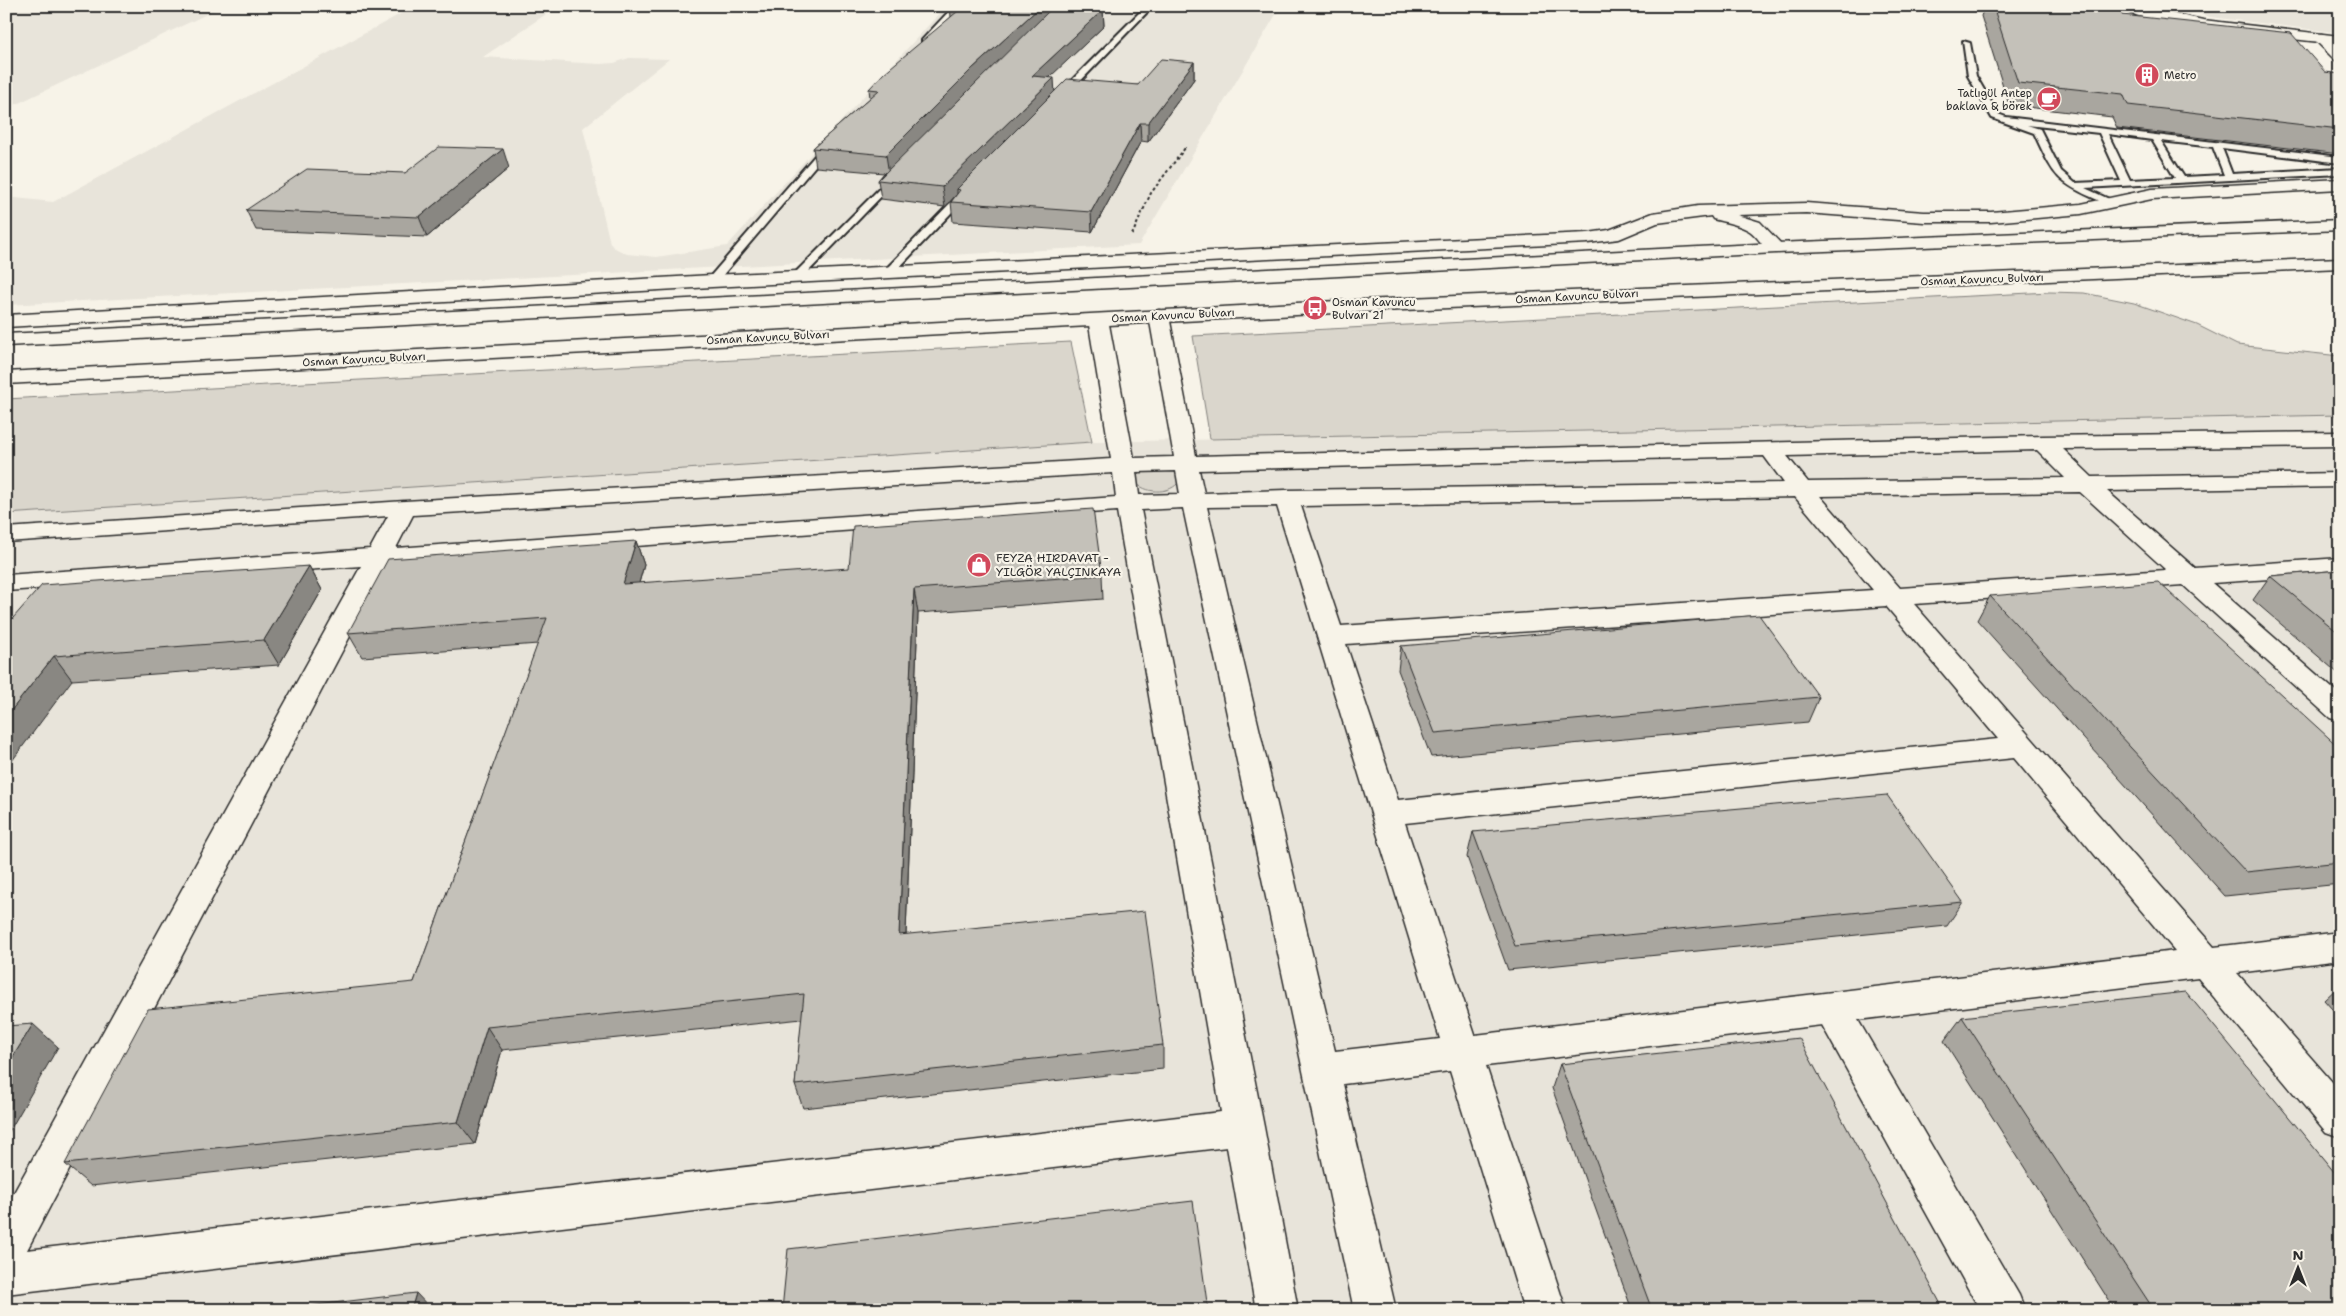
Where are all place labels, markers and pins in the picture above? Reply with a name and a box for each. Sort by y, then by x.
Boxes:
building icon: Metro [2134,62,2160,88]
place label: Metro [2164,68,2197,83]
place label: Tatlıgül Antep baklava & börek [1946,86,2032,114]
cafe icon: Tatlıgül Antep baklava & börek [2036,86,2062,112]
bus stop icon: Osman Kavuncu Bulvarı 21 [1302,295,1328,321]
place label: Osman Kavuncu Bulvarı 21 [1332,295,1416,323]
place label: FEYZA HIRDAVAT - YILGÖR YALÇINKAYA [996,550,1121,580]
shop icon: FEYZA HIRDAVAT - YILGÖR YALÇINKAYA [966,552,992,578]

